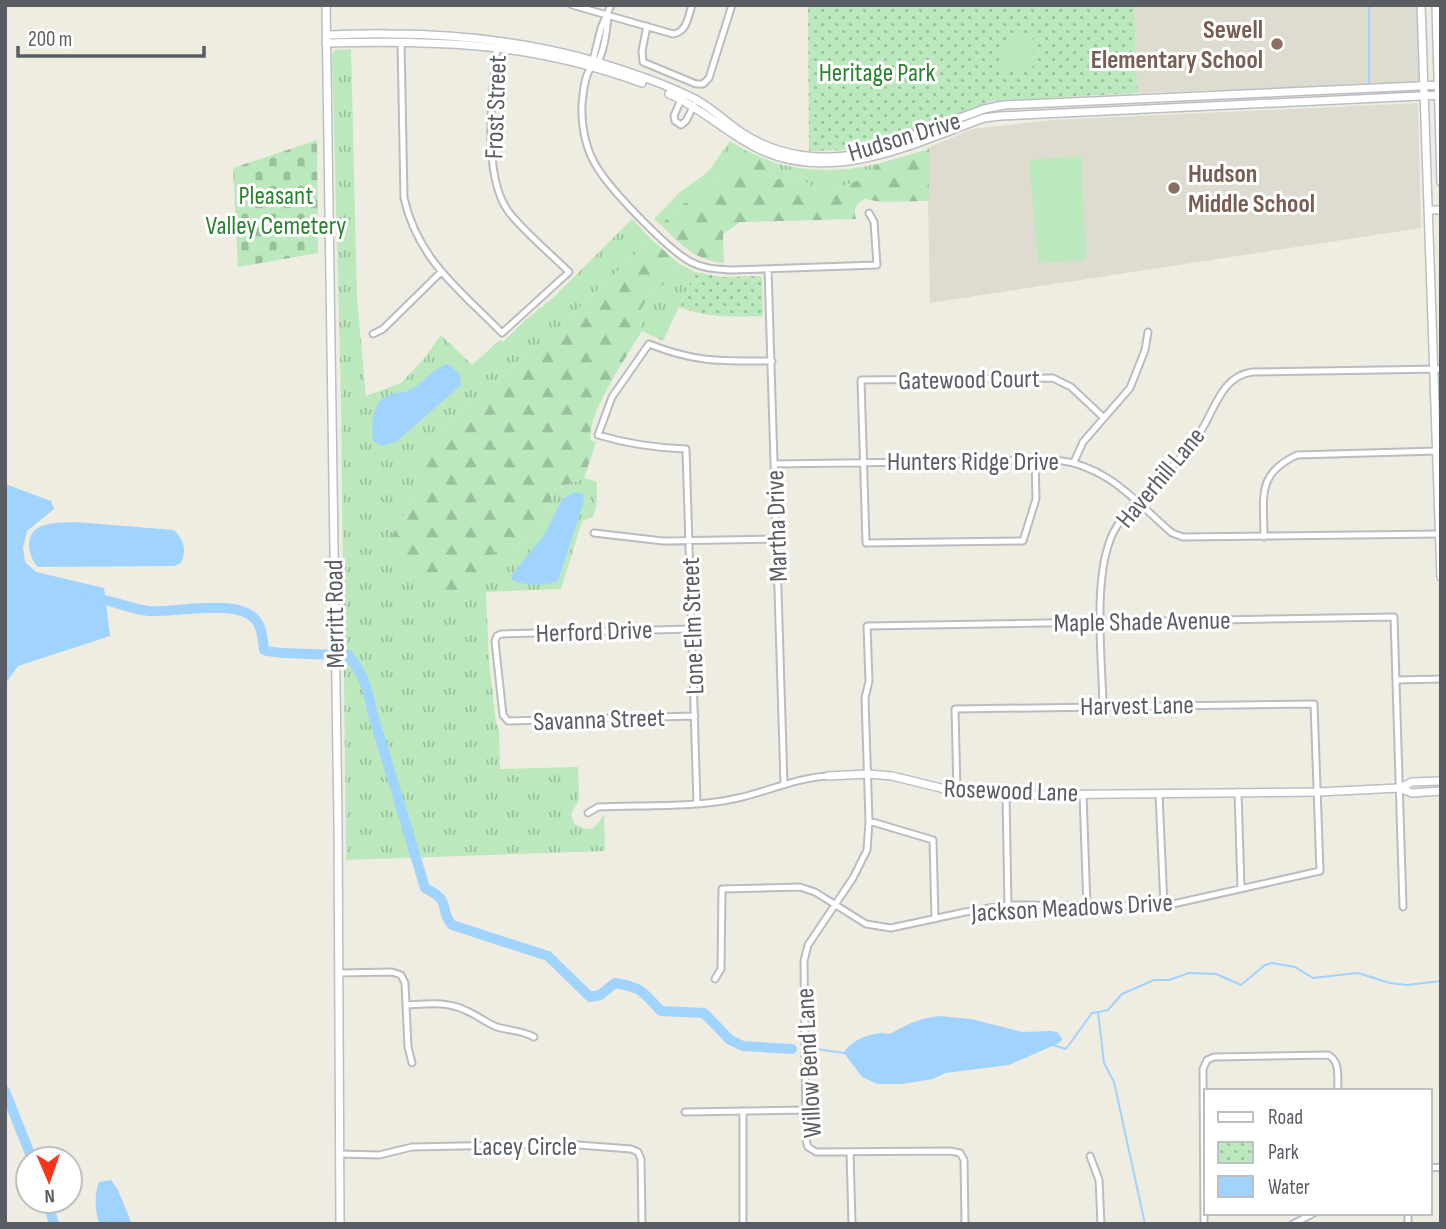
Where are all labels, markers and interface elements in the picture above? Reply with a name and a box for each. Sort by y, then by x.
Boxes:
scale bar [18,14,203,58]
place label: Sewell Elementary School [1091,15,1263,76]
text: 200 m [28,27,72,52]
marker: Sewell Elementary School [1269,36,1285,52]
street label: Frost Street [479,55,514,160]
park label: Heritage Park [819,58,935,89]
street label: Hudson Drive [845,106,964,169]
place label: Hudson Middle School [1188,159,1315,220]
marker: Hudson Middle School [1166,180,1182,196]
park label: Pleasant Valley Cemetery [206,181,346,242]
street label: Gatewood Court [898,364,1040,397]
street label: Haverhill Lane [1110,421,1212,535]
street label: Hunters Ridge Drive [887,447,1059,478]
street label: Martha Drive [760,470,795,582]
street label: Lone Elm Street [676,557,711,695]
street label: Merritt Road [319,559,352,669]
street label: Maple Shade Avenue [1053,605,1231,640]
street label: Herford Drive [535,615,653,650]
street label: Harvest Lane [1080,690,1194,723]
street label: Savanna Street [533,703,666,738]
street label: Rosewood Lane [943,774,1079,809]
street label: Jackson Meadows Drive [970,888,1174,929]
street label: Willow Bend Lane [790,987,829,1139]
legend [1204,1089,1432,1215]
text: Road [1268,1105,1303,1130]
street label: Lacey Circle [473,1132,577,1163]
text: Park [1268,1140,1299,1165]
north arrow [14,1145,84,1215]
text: Water [1268,1175,1310,1200]
text: N [44,1184,55,1207]

